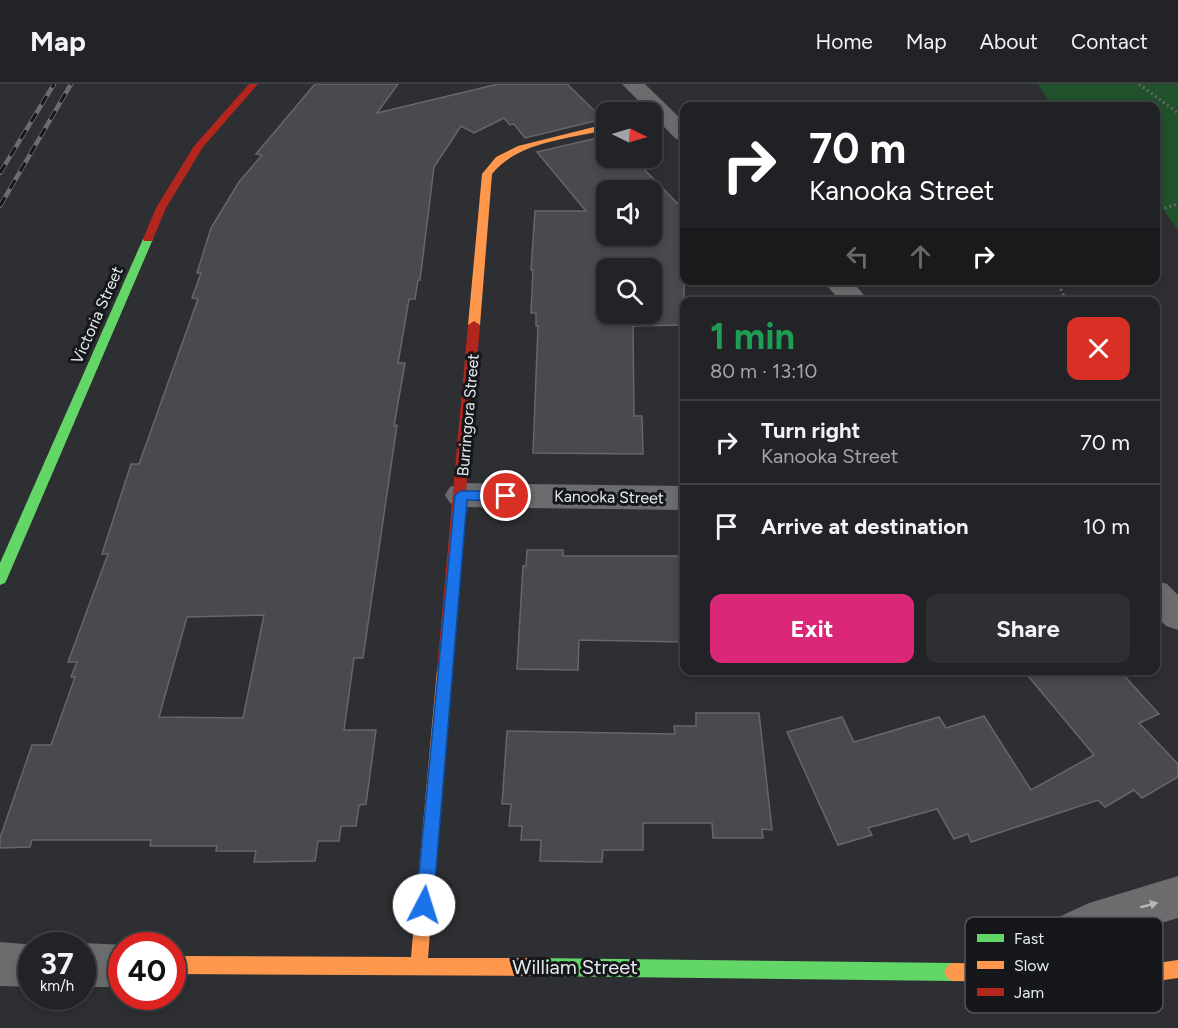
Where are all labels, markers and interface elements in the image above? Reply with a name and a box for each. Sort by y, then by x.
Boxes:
text: Map [30,24,86,58]
text: Home [816,29,873,54]
text: Map [906,29,947,54]
text: About [980,29,1038,54]
text: Contact [1071,29,1148,54]
north arrow [596,102,662,168]
map controls [596,102,662,324]
text: 70 m [809,123,906,174]
icon: right [710,126,788,204]
text: Kanooka Street [809,174,994,207]
button: sound [596,180,662,246]
icon: left [841,240,874,273]
icon: ahead [904,240,937,273]
icon: right [967,240,1000,273]
button: search [596,258,662,324]
street label: Victoria Street [67,263,127,367]
text: 1 min [710,315,795,358]
button: close [1067,317,1130,380]
street label: Burringora Street [453,353,483,477]
text: 80 m · 13:10 [710,359,817,383]
text: Turn right [761,417,860,444]
icon: right [710,426,743,459]
text: 70 m [1080,429,1130,456]
text: Kanooka Street [761,444,898,468]
pin [480,470,531,521]
icon: arrive [489,479,522,512]
street label: Kanooka Street [554,487,664,507]
icon: arrive [710,510,743,543]
text: Arrive at destination [761,513,969,540]
text: 10 m [1083,513,1130,540]
button: Exit [710,594,914,663]
button: Share [926,594,1130,663]
position arrow [392,873,456,937]
one-way arrow [1140,900,1158,909]
legend [965,917,1163,1013]
text: Fast [1014,929,1044,948]
speed limit sign: 40 [108,932,186,1010]
text: 37 [40,945,74,982]
street label: William Street [512,955,638,979]
text: Slow [1014,956,1049,975]
text: km/h [40,977,74,995]
text: Jam [1014,983,1044,1002]

